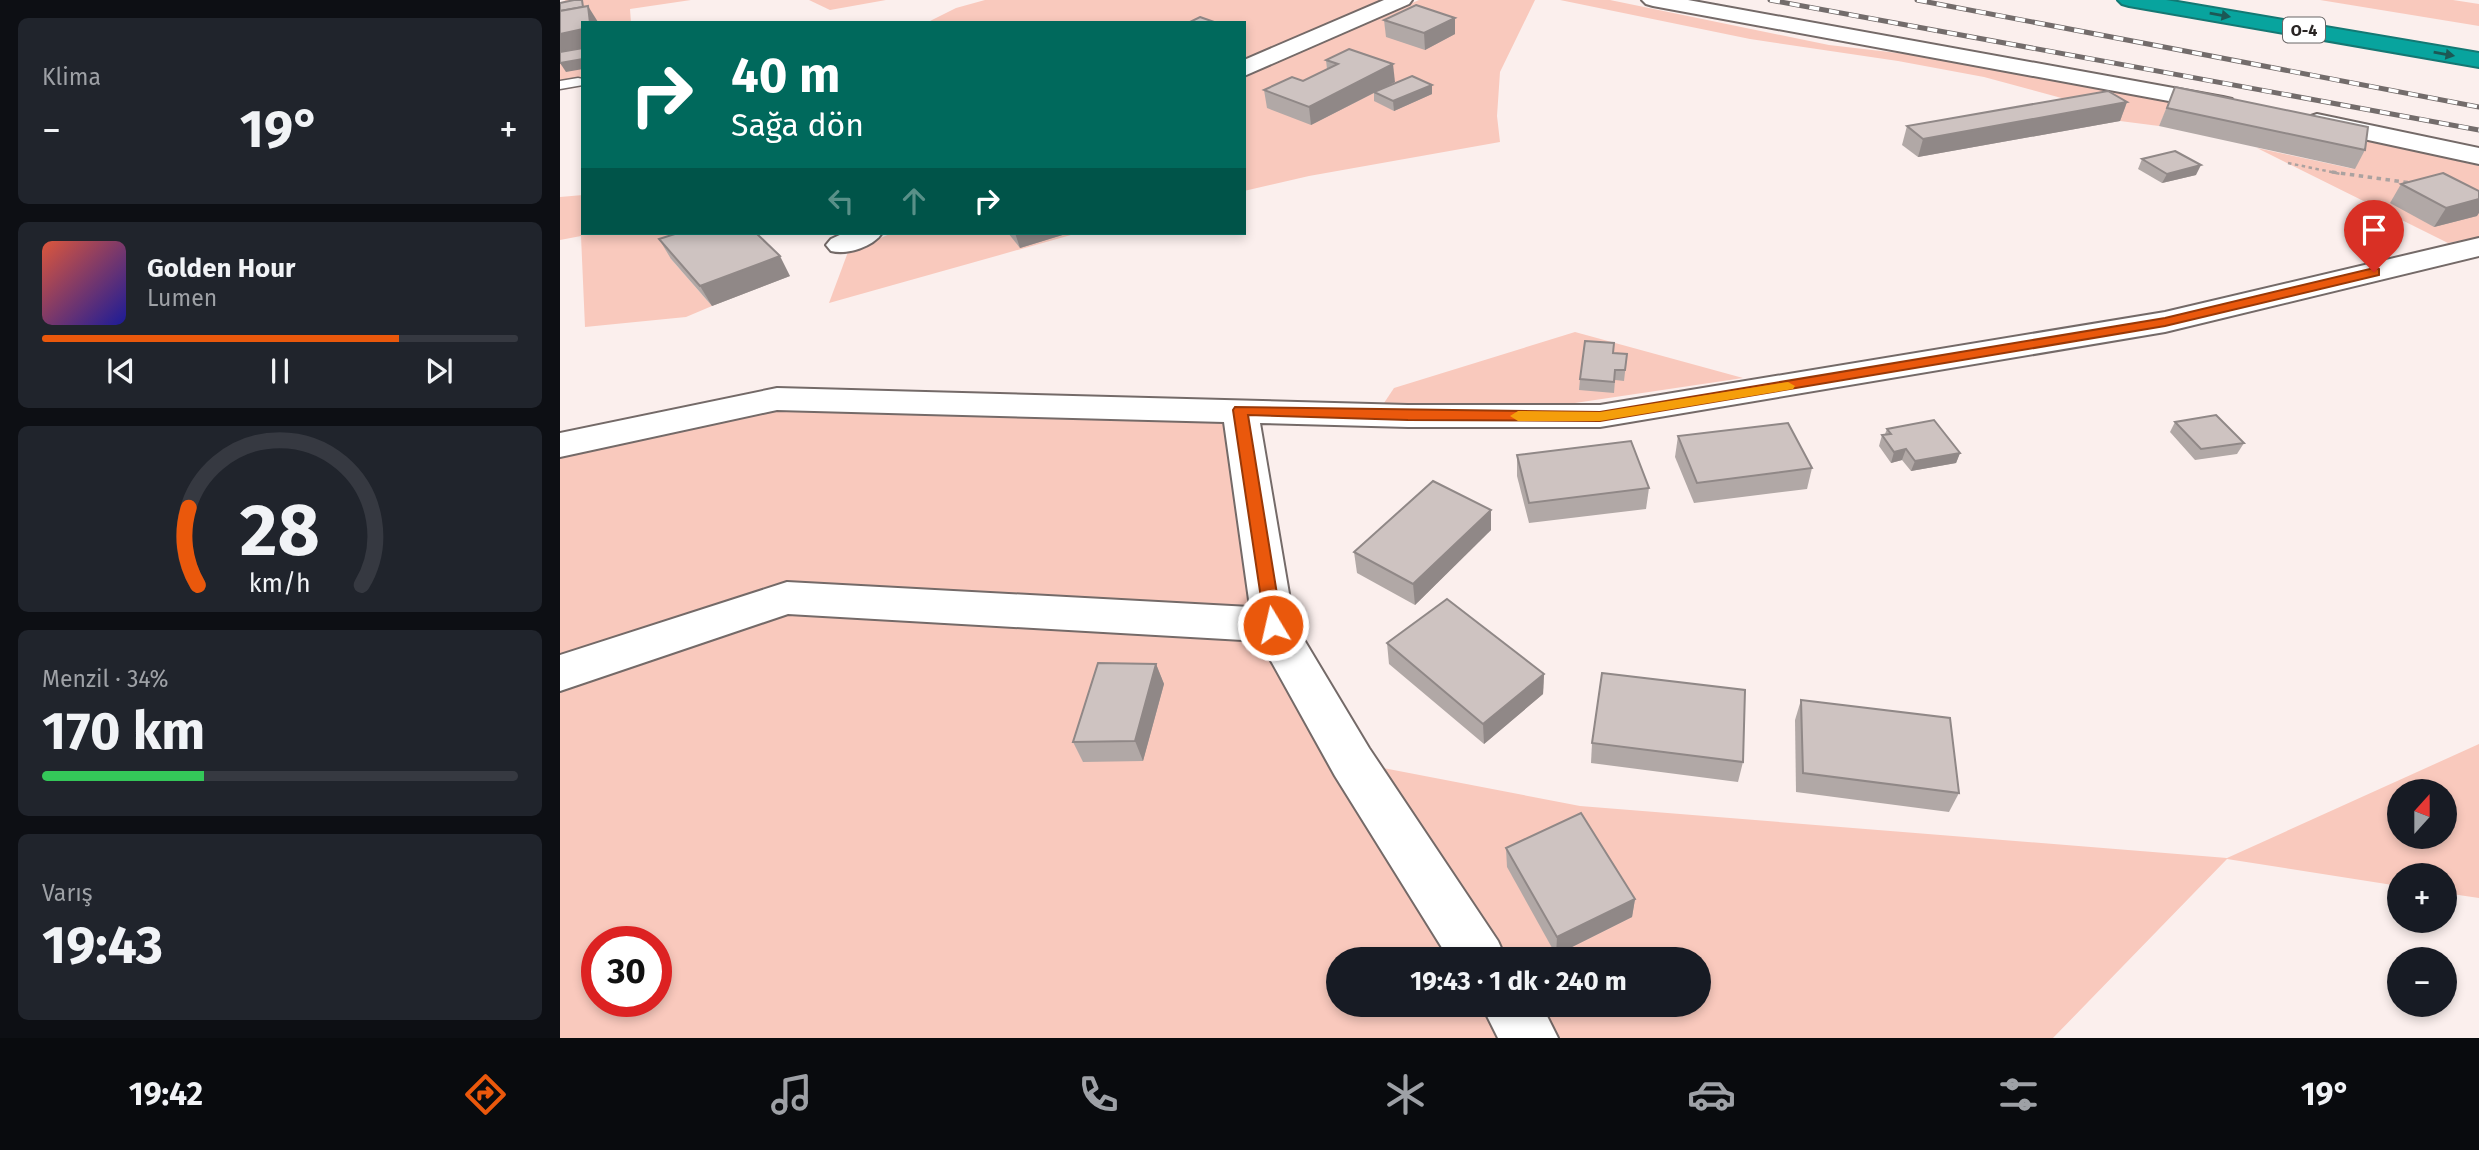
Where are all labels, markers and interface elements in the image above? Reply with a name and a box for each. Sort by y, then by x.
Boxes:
one-way arrow [2209,10,2231,21]
road number: O-4 [2283,18,2325,42]
text: 40 m [731,46,840,105]
icon: right [616,49,707,140]
one-way arrow [2433,49,2455,60]
text: Klima [42,63,101,91]
text: 19° [240,98,320,161]
text: Sağa dön [731,106,864,144]
text: − [42,107,61,153]
text: + [499,107,518,153]
icon: left [822,182,860,220]
icon: ahead [895,182,933,220]
icon: right [968,182,1006,220]
pin [2344,200,2404,272]
icon: arrive [2355,211,2393,249]
text: Golden Hour [147,253,295,284]
text: Lumen [147,284,217,312]
icon: previous [102,352,140,390]
icon: pause [261,352,299,390]
icon: next [420,352,458,390]
text: 28 [240,487,320,574]
text: km/h [249,569,311,599]
position arrow [1236,588,1310,662]
text: Menzil · 34% [42,665,169,693]
text: 170 km [42,700,205,763]
north arrow [2387,779,2457,849]
map controls [2387,779,2457,1017]
button: + [2387,863,2457,933]
text: Varış [42,879,93,907]
text: 19:43 [42,914,163,977]
speed limit sign: 30 [581,926,672,1017]
button: − [2387,947,2457,1017]
text: 19:43 · 1 dk · 240 m [1410,966,1627,997]
icon: directions [461,1070,510,1119]
icon: music [767,1070,816,1119]
icon: phone [1074,1070,1123,1119]
icon: climate [1381,1070,1430,1119]
icon: car [1687,1070,1736,1119]
icon: filters [1994,1070,2043,1119]
text: 19:42 [129,1075,203,1113]
text: 19° [2301,1075,2350,1113]

